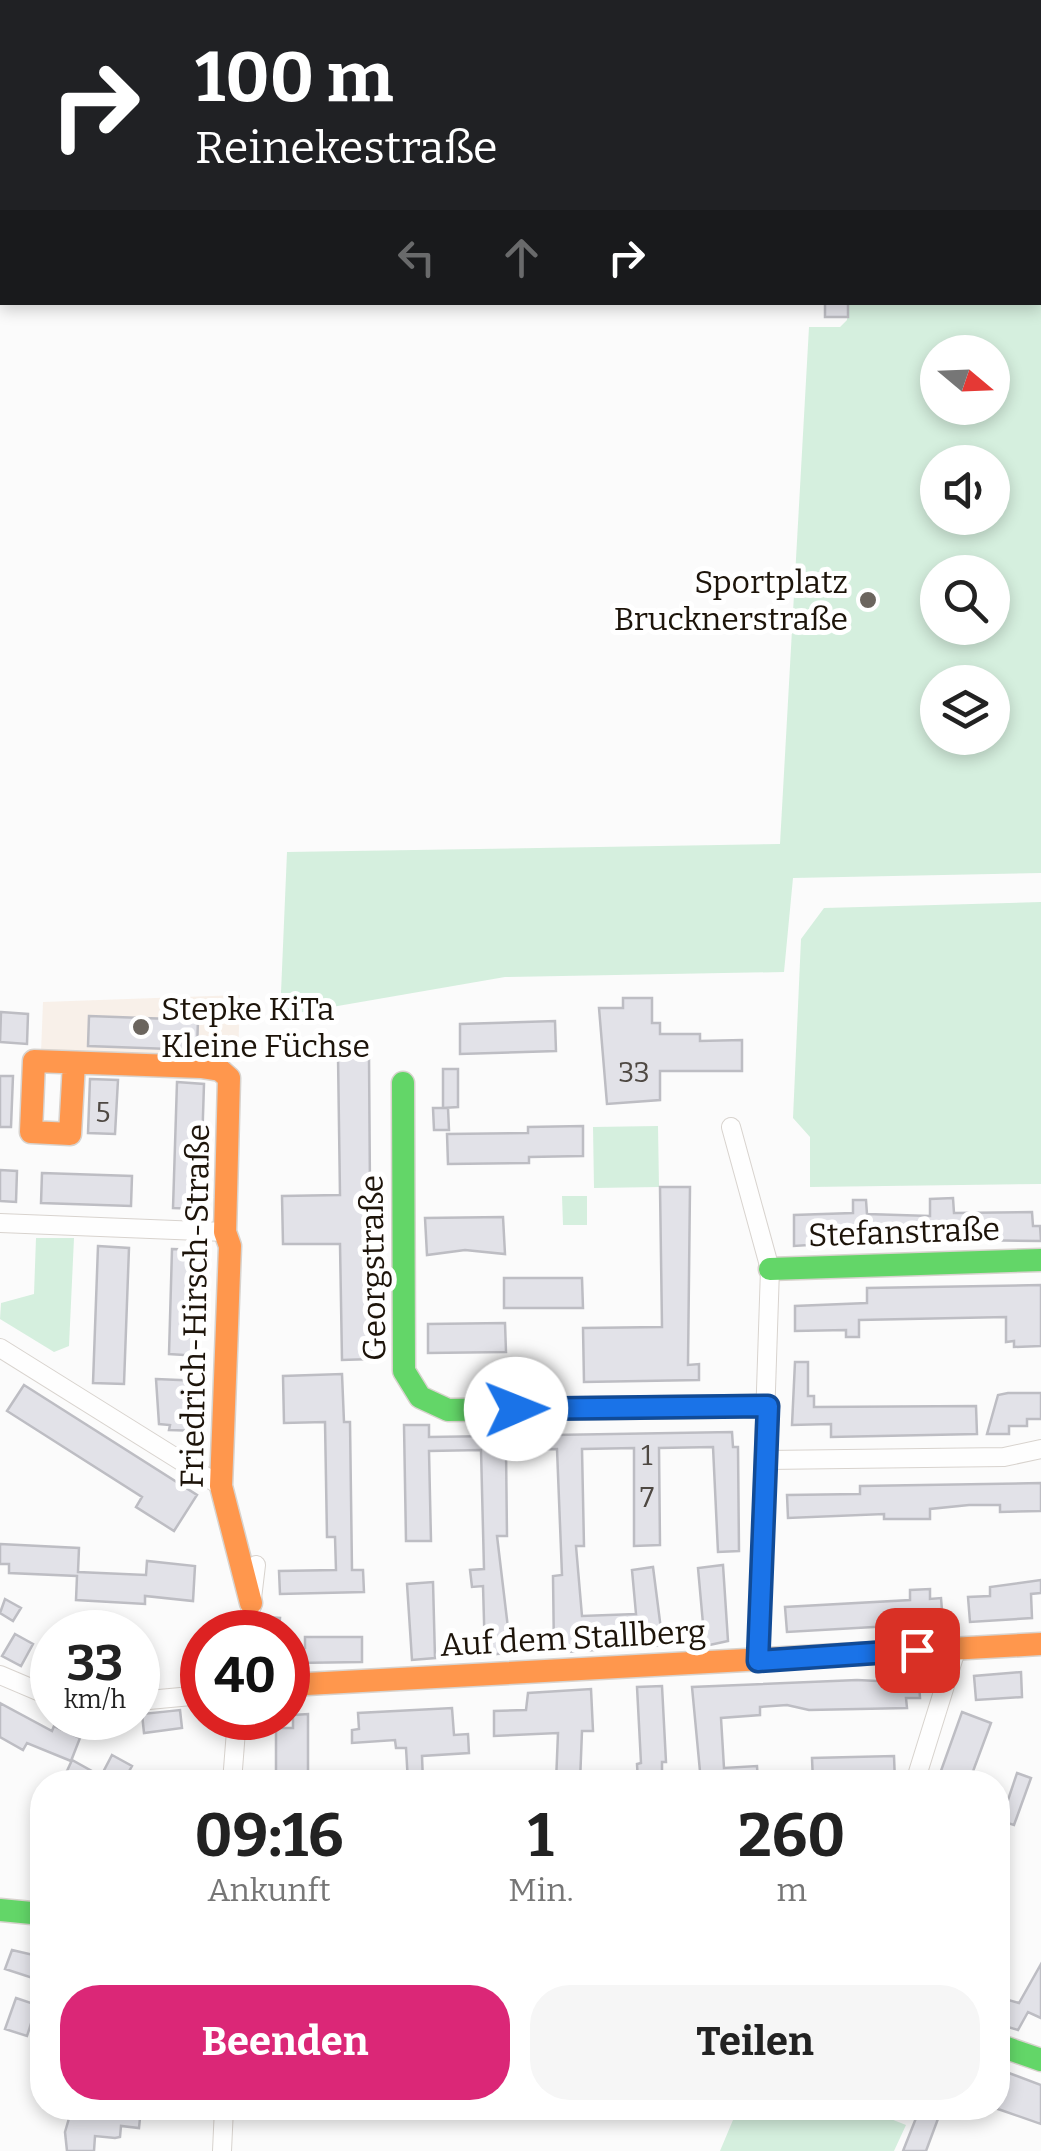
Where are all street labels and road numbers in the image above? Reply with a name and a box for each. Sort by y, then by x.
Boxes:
street label: Friedrich-Hirsch-Straße [173,1124,217,1488]
street label: Georgstraße [352,1175,394,1361]
street label: Stefanstraße [808,1210,1000,1254]
street label: Auf dem Stallberg [439,1612,707,1664]

